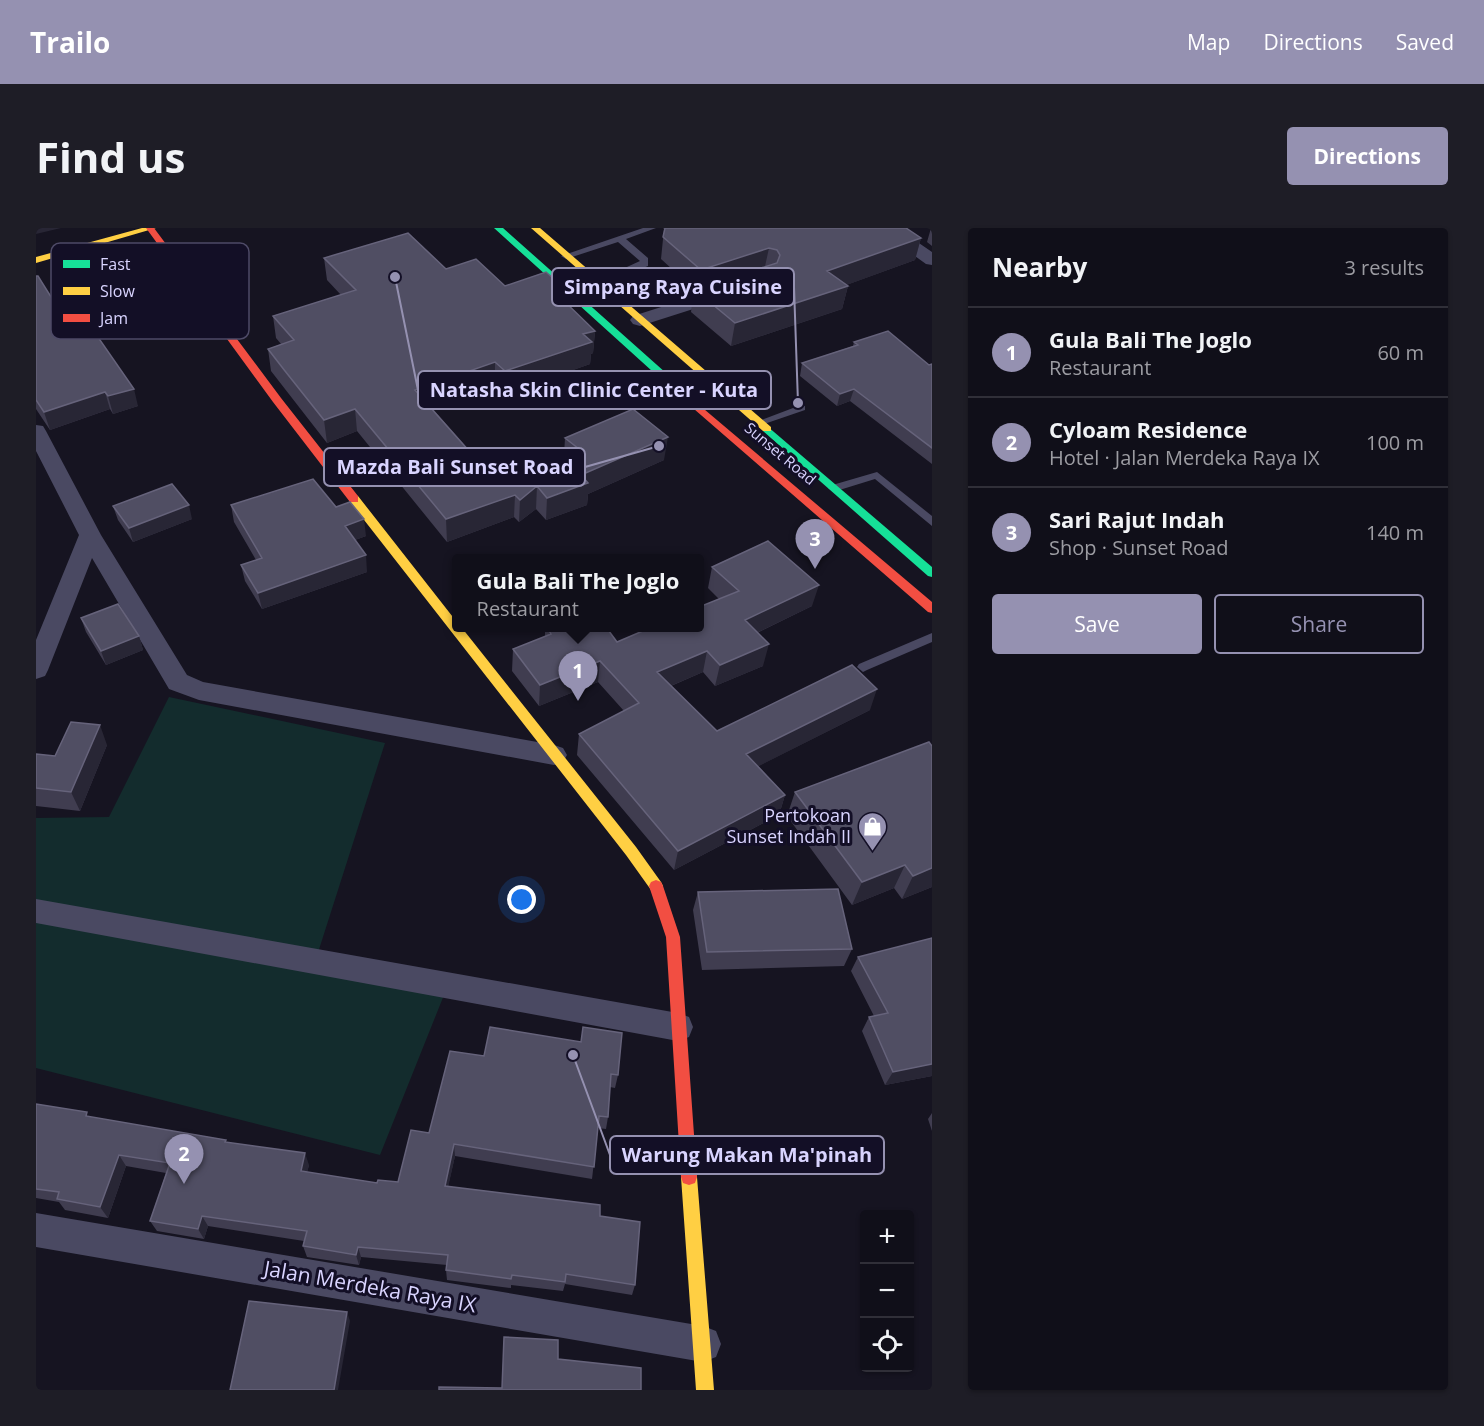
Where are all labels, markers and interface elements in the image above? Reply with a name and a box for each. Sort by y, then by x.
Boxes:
text: Trailo [30,23,110,61]
text: Map [1187,28,1230,56]
text: Directions [1263,28,1363,56]
text: Saved [1396,28,1454,56]
button: Directions [1287,127,1448,185]
text: Find us [36,128,185,185]
legend [51,243,249,339]
text: Nearby [992,249,1087,285]
text: Fast [100,253,131,275]
text: 3 results [1344,254,1424,281]
callout: Simpang Raya Cuisine [552,268,794,306]
text: Simpang Raya Cuisine [564,273,782,300]
text: Slow [100,280,135,302]
text: Jam [98,307,128,329]
text: Gula Bali The Joglo [1049,324,1252,354]
text: 1 [1006,339,1017,366]
text: 60 m [1377,339,1424,366]
text: Restaurant [1049,354,1151,381]
callout: Natasha Skin Clinic Center - Kuta [418,371,771,409]
text: Natasha Skin Clinic Center - Kuta [430,376,758,403]
text: Cyloam Residence [1049,414,1247,444]
street label: Sunset Road [741,418,820,489]
text: 2 [1006,429,1017,456]
text: 100 m [1366,429,1424,456]
text: Hotel · Jalan Merdeka Raya IX [1049,444,1320,471]
callout: Mazda Bali Sunset Road [324,448,585,486]
text: Mazda Bali Sunset Road [337,453,573,480]
text: Sari Rajut Indah [1049,504,1224,534]
text: 3 [1006,519,1017,546]
text: 140 m [1366,519,1424,546]
pin: 3 [796,520,834,569]
text: Shop · Sunset Road [1049,534,1228,561]
popup [452,554,704,632]
text: Gula Bali The Joglo [477,565,679,595]
button: Save [992,594,1202,654]
button: Share [1214,594,1424,654]
text: Restaurant [477,595,579,622]
pin: 1 [558,652,598,701]
place label: Pertokoan Sunset Indah II [726,803,851,848]
shop icon: Pertokoan Sunset Indah II [856,810,888,852]
your location [507,885,536,914]
pin: 2 [164,1134,204,1184]
callout: Warung Makan Ma'pinah [610,1136,884,1174]
text: Warung Makan Ma'pinah [622,1141,872,1168]
map controls [860,1210,914,1372]
button: + [860,1210,914,1264]
street label: Jalan Merdeka Raya IX [260,1253,479,1319]
button: − [860,1264,914,1318]
button: locate [860,1318,914,1372]

